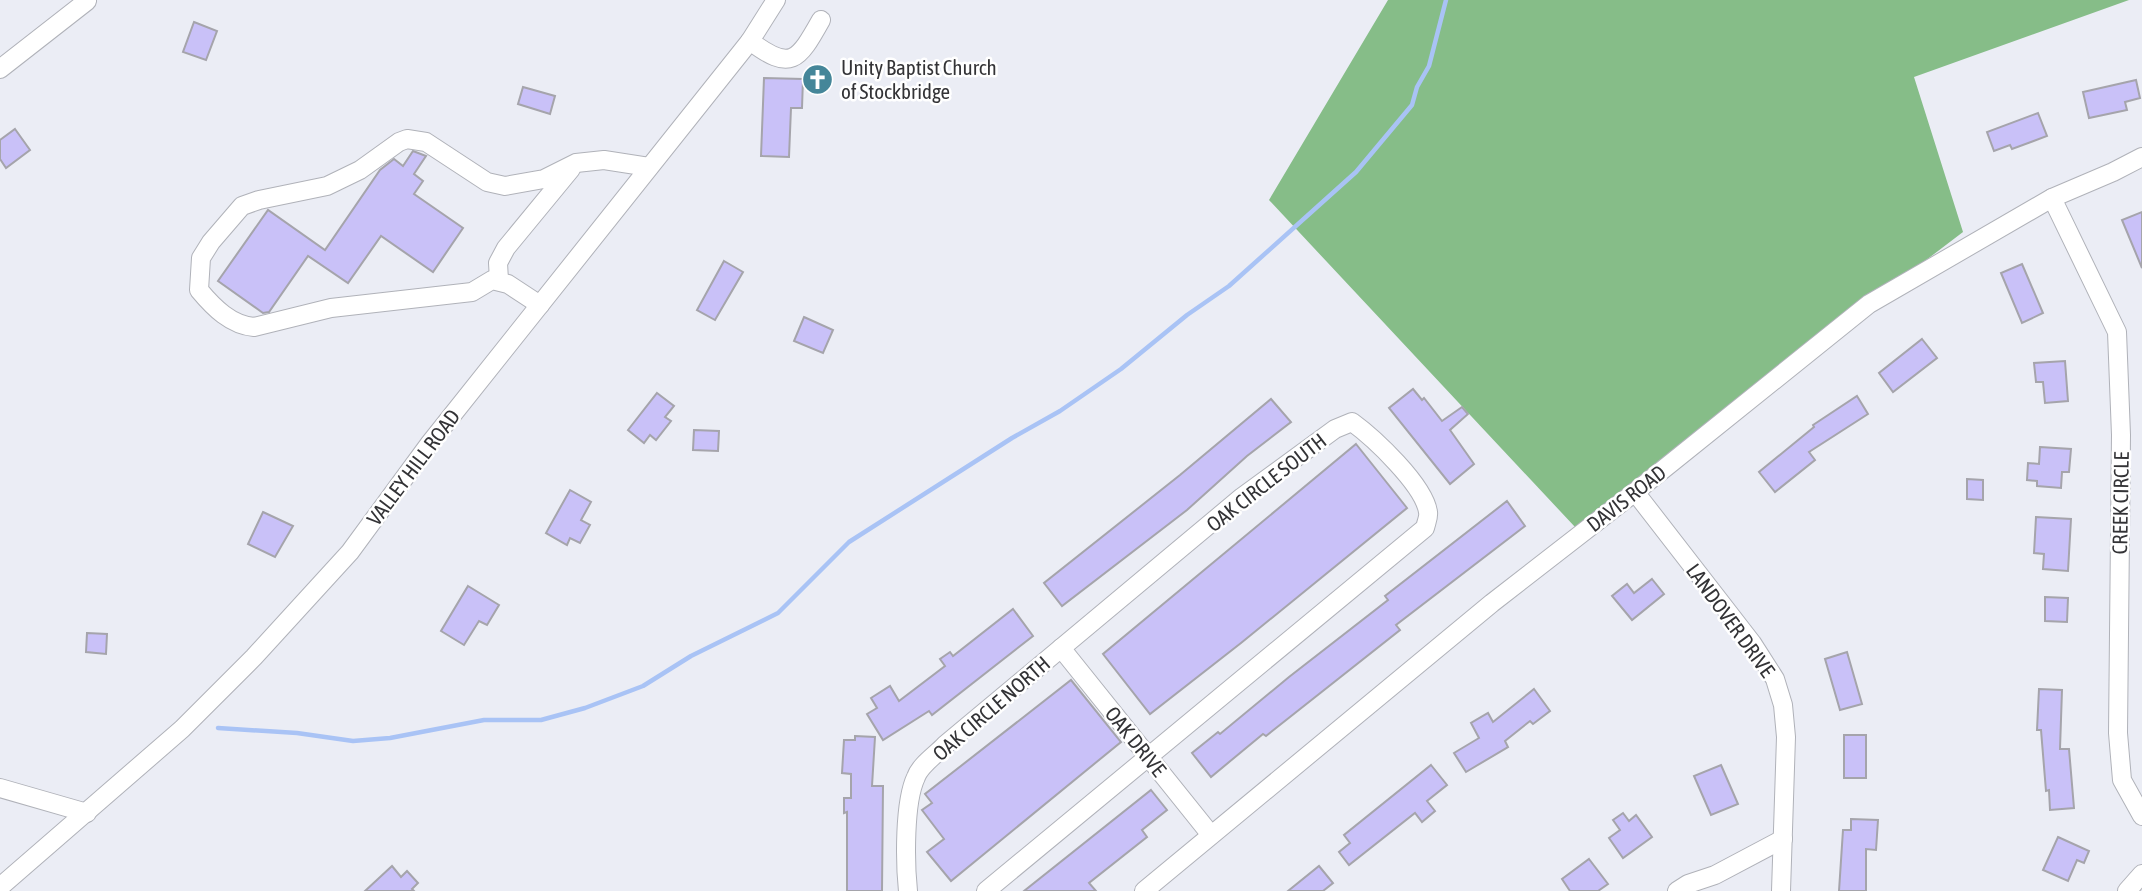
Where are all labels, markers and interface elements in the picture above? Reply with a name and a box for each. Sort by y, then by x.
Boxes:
place label: Unity Baptist Church of Stockbridge [841,55,997,103]
church icon: Unity Baptist Church of Stockbridge [801,62,835,96]
street label: VALLEY HILL ROAD [362,404,464,530]
street label: OAK CIRCLE SOUTH [1201,428,1331,536]
street label: CREEK CIRCLE [2107,451,2133,555]
street label: DAVIS ROAD [1582,460,1670,536]
street label: LANDOVER DRIVE [1682,559,1780,681]
street label: OAK CIRCLE NORTH [928,651,1054,765]
street label: OAK DRIVE [1101,701,1171,781]

